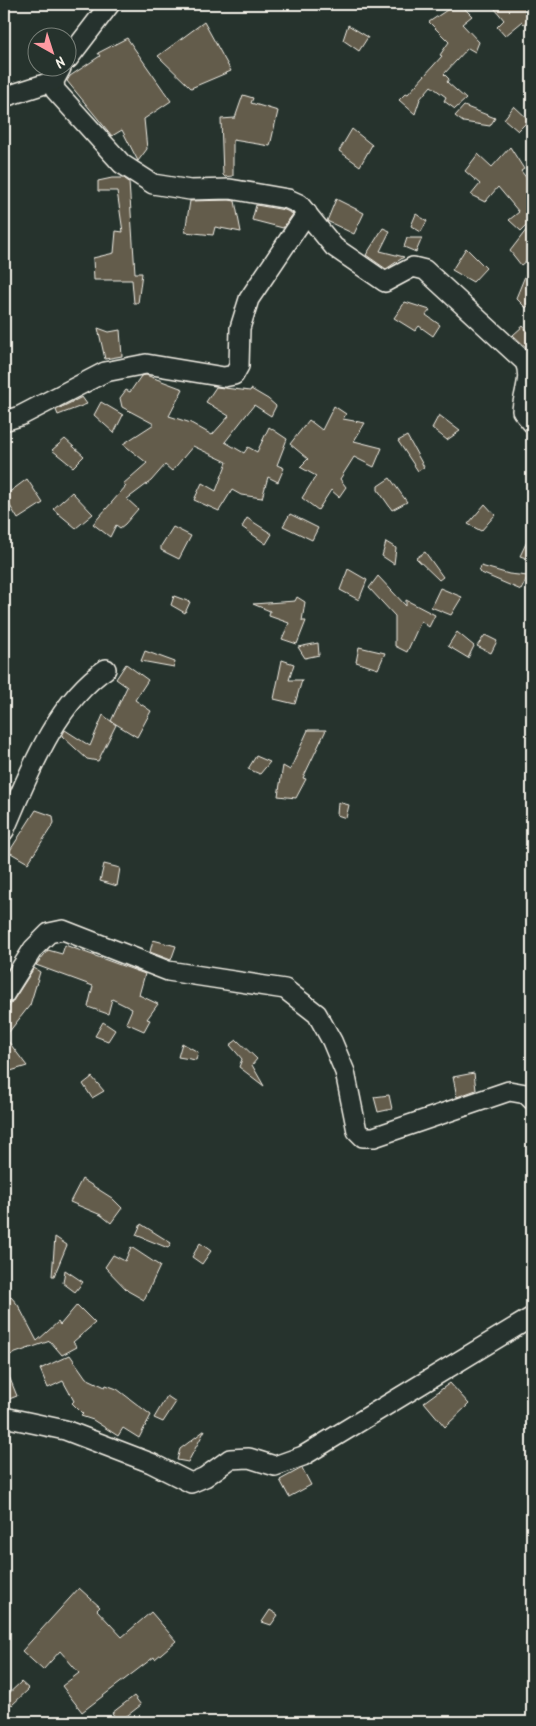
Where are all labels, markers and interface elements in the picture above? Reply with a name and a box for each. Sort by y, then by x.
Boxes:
north arrow [28,28,78,78]
text: N [49,50,70,73]

